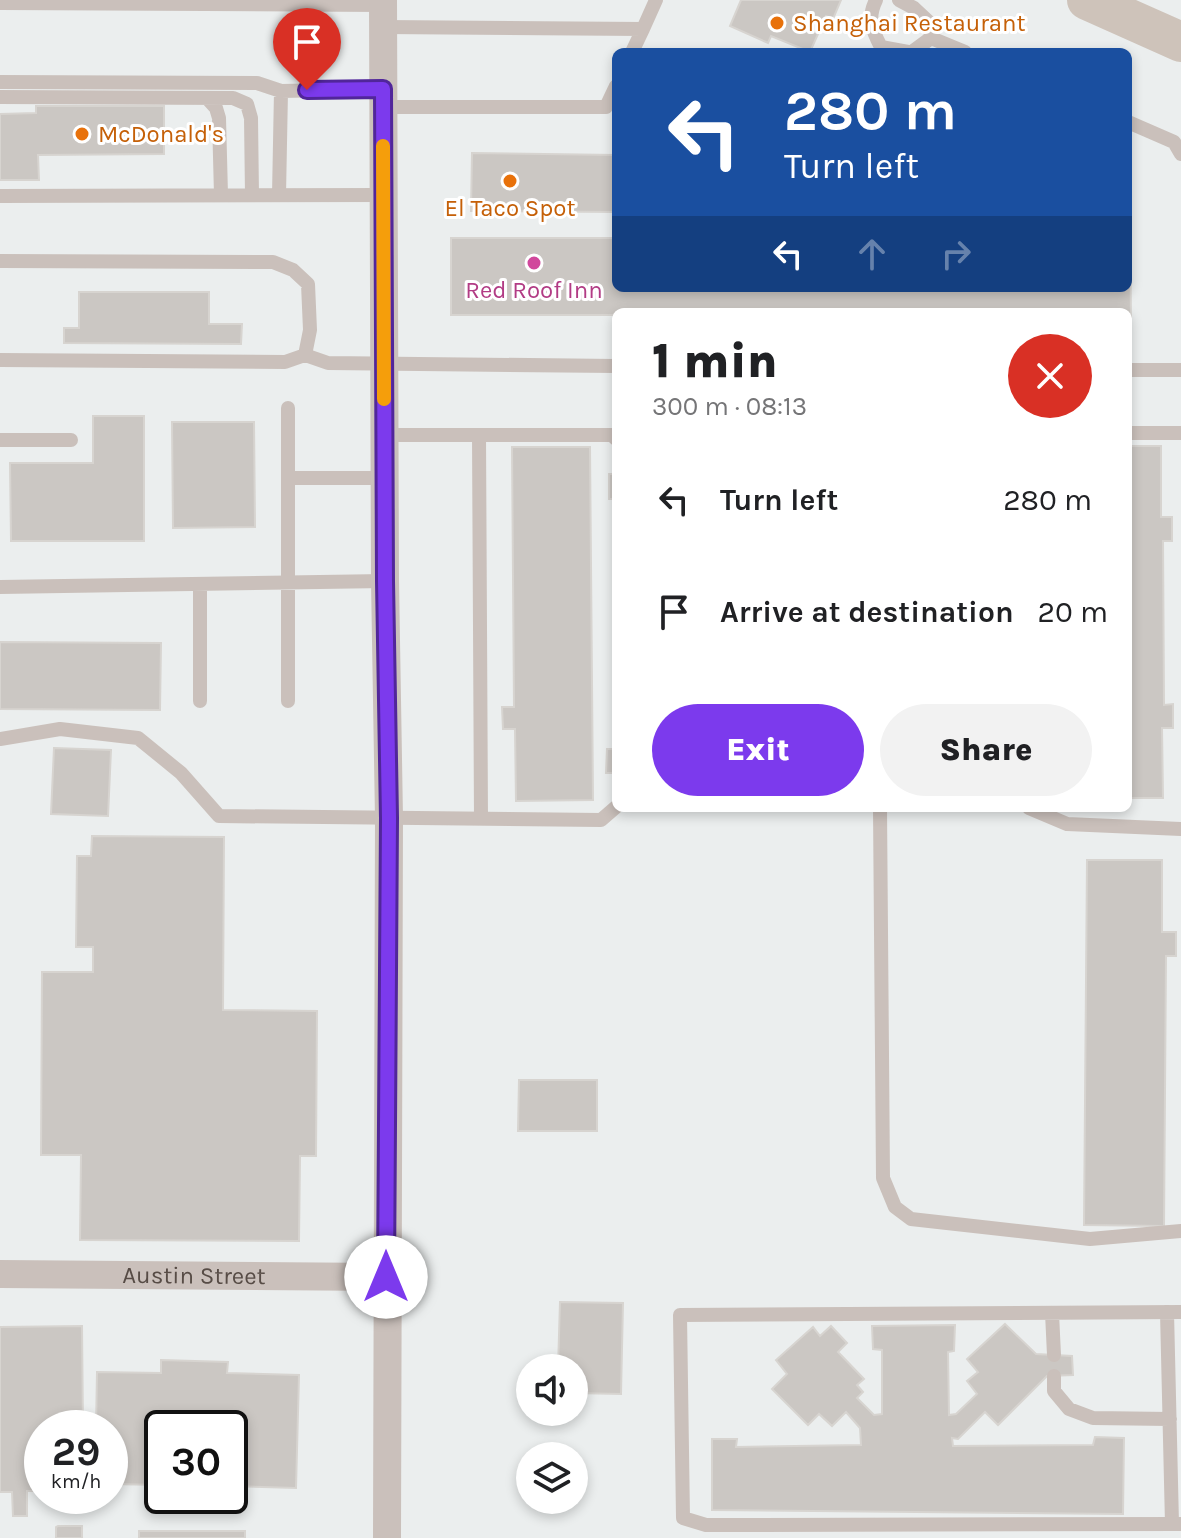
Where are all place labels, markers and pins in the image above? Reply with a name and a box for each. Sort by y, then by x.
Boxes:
pin [273,8,341,90]
place label: Shanghai Restaurant [793,9,1026,37]
marker: Shanghai Restaurant [768,14,786,32]
place label: McDonald's [98,120,224,148]
marker: McDonald's [73,125,91,143]
marker: El Taco Spot [501,172,519,190]
place label: El Taco Spot [445,194,575,222]
marker: Red Roof Inn [525,254,543,272]
place label: Red Roof Inn [465,276,603,304]

